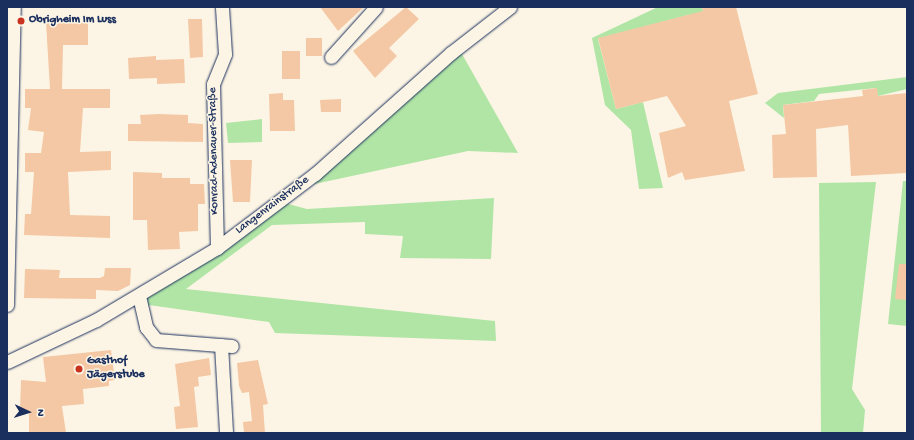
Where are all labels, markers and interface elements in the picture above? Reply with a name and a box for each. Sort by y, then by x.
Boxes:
place label: Obrigheim Im Luss [29,14,116,28]
marker: Obrigheim Im Luss [16,16,26,26]
street label: Konrad-Adenauer-Straße [207,87,223,215]
street label: Langenrainstraße [233,174,313,238]
place label: Gasthof Jägerstube [87,355,145,383]
marker: Gasthof Jägerstube [74,364,84,374]
north arrow [8,392,48,432]
text: N [34,409,46,417]

